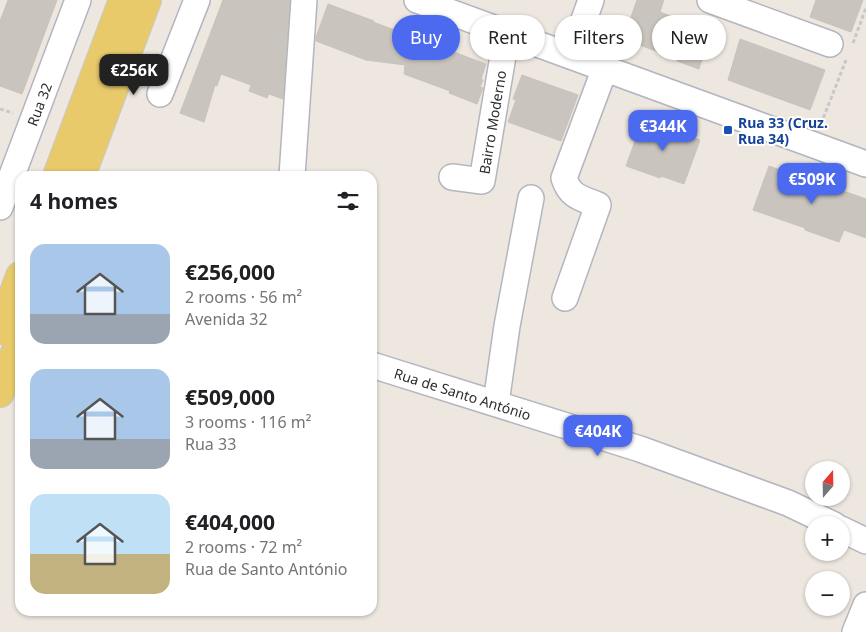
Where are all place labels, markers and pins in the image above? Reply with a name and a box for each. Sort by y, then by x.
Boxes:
pin: €256K [99,54,169,96]
pin: €344K [628,110,698,152]
place label: Rua 33 (Cruz. Rua 34) [738,113,828,148]
marker: Rua 33 (Cruz. Rua 34) [722,124,734,136]
pin: €509K [777,162,847,205]
pin: €404K [563,414,633,457]

